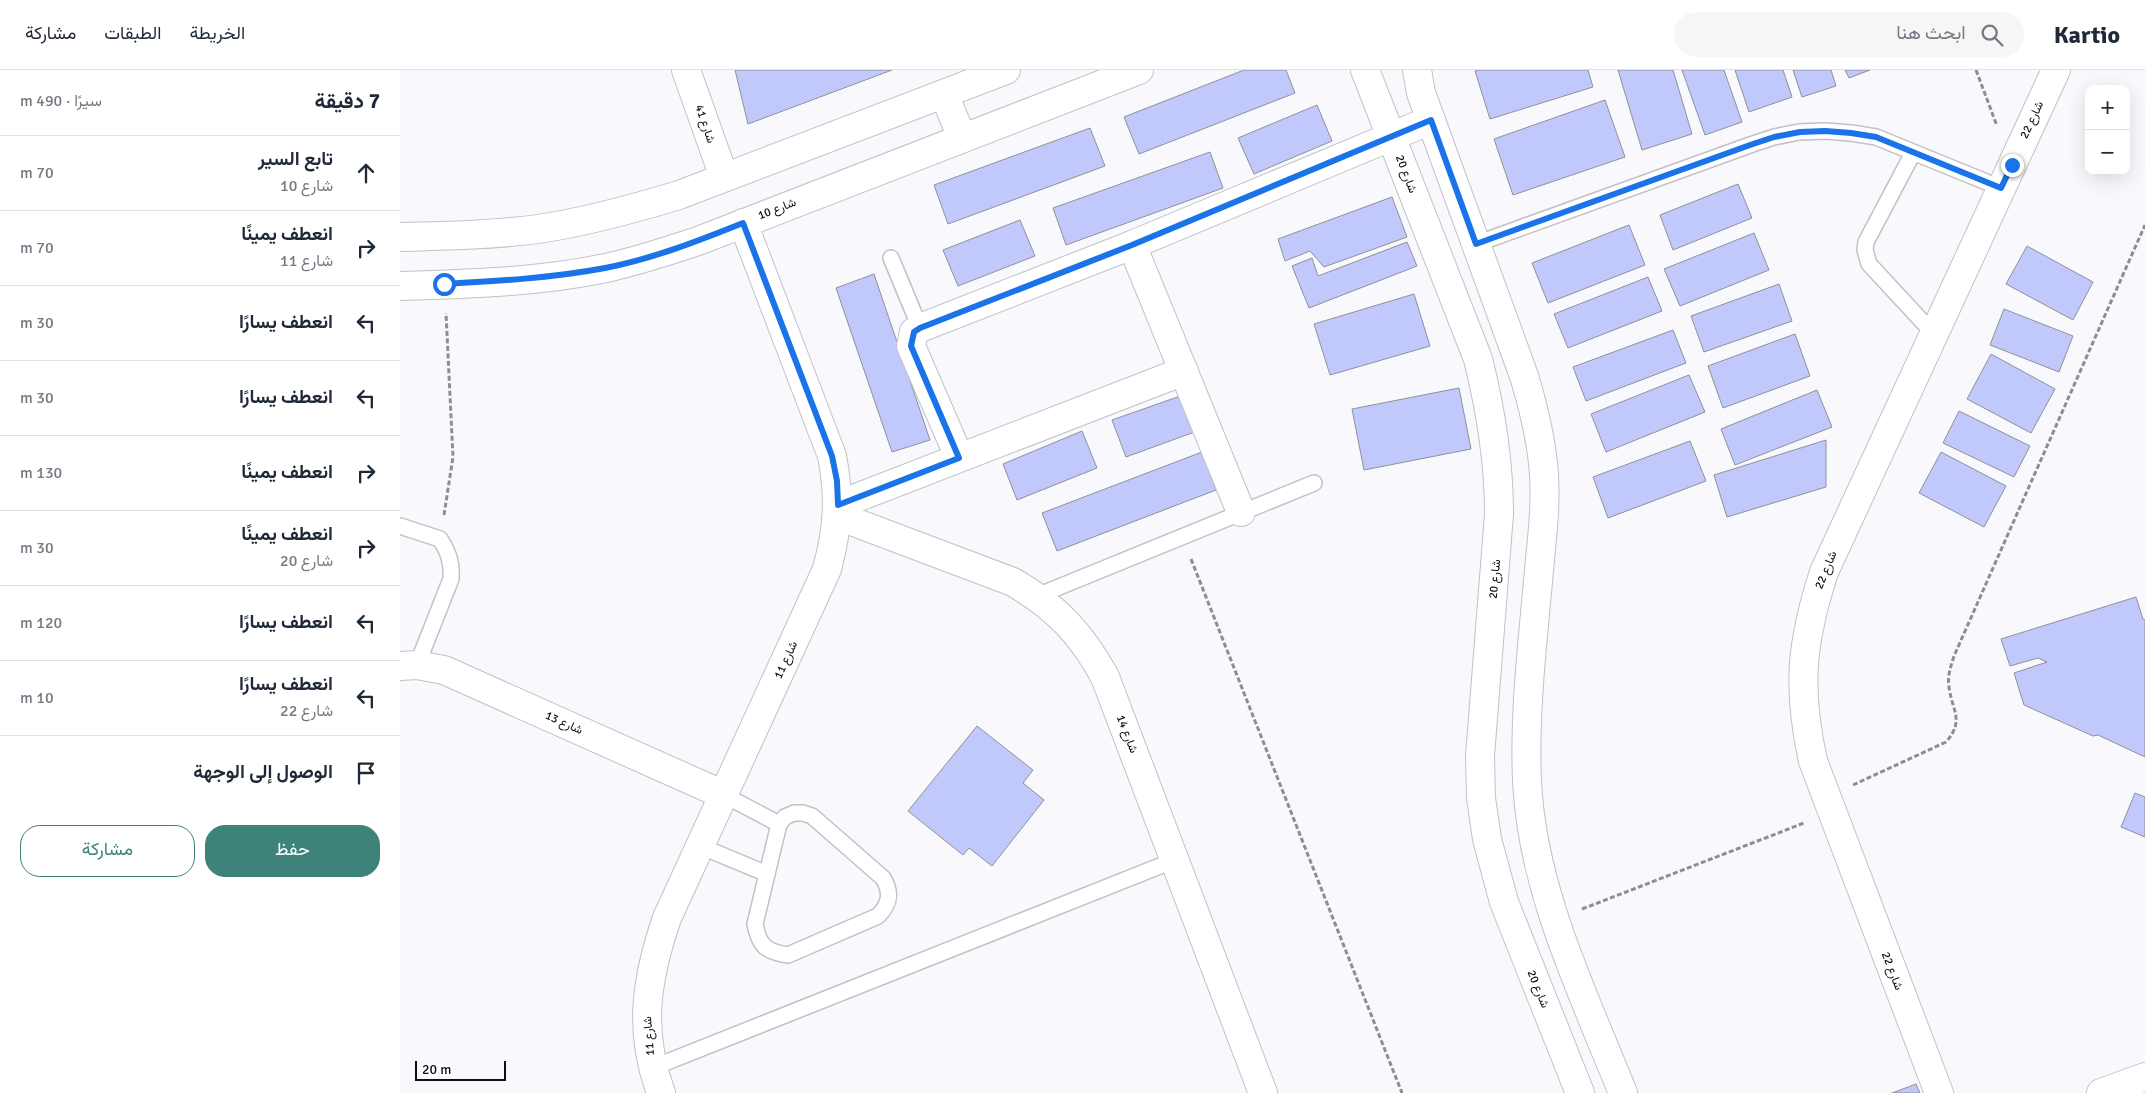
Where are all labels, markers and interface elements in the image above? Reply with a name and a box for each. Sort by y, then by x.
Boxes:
search box [1674,12,2024,57]
text: Kartio [2054,20,2120,50]
text: ابحث هنا [1896,21,1966,45]
icon: search [1978,21,2006,49]
text: مشاركة [25,22,76,44]
text: الطبقات [104,22,161,44]
text: الخريطة [189,22,245,44]
map controls [2085,85,2130,175]
button: + [2085,85,2130,130]
text: 7 دقيقة [315,88,380,114]
text: سيرًا · 490 m [20,91,102,111]
street label: شارع 22 [2017,99,2048,142]
street label: شارع 41 [690,103,719,146]
button: − [2085,130,2130,175]
text: تابع السير [258,147,333,171]
street label: شارع 20 [1391,153,1420,196]
route end [2001,154,2024,177]
icon: ahead [352,159,380,187]
text: 70 m [20,163,54,183]
text: شارع 10 [280,176,333,196]
street label: شارع 10 [756,195,799,224]
text: انعطف يمينًا [241,222,333,246]
icon: right [352,234,380,262]
text: 70 m [20,238,54,258]
text: شارع 11 [280,251,333,271]
route start [433,273,456,296]
icon: left [352,309,380,337]
text: انعطف يسارًا [239,310,333,334]
text: 30 m [20,313,54,333]
icon: left [352,384,380,412]
text: انعطف يسارًا [239,385,333,409]
text: 30 m [20,388,54,408]
icon: right [352,459,380,487]
text: انعطف يمينًا [241,460,333,484]
text: 130 m [20,463,62,483]
text: انعطف يمينًا [241,522,333,546]
icon: right [352,534,380,562]
text: 30 m [20,538,54,558]
street label: شارع 22 [1812,549,1841,592]
text: شارع 20 [280,551,333,571]
street label: شارع 20 [1486,559,1505,600]
icon: left [352,609,380,637]
text: انعطف يسارًا [239,610,333,634]
text: 120 m [20,613,62,633]
street label: شارع 11 [771,639,802,682]
text: انعطف يسارًا [239,672,333,696]
icon: left [352,684,380,712]
text: 10 m [20,688,54,708]
text: شارع 22 [280,701,333,721]
street label: شارع 13 [542,708,585,739]
street label: شارع 14 [1112,713,1141,756]
icon: arrive [352,759,380,787]
text: الوصول إلى الوجهة [193,760,333,784]
button: مشاركة [20,825,195,877]
button: حفظ [205,825,380,877]
street label: شارع 22 [1877,950,1906,993]
street label: شارع 20 [1523,968,1552,1011]
street label: شارع 11 [640,1016,659,1056]
scale bar [415,1058,506,1081]
text: 20 m [422,1061,451,1078]

